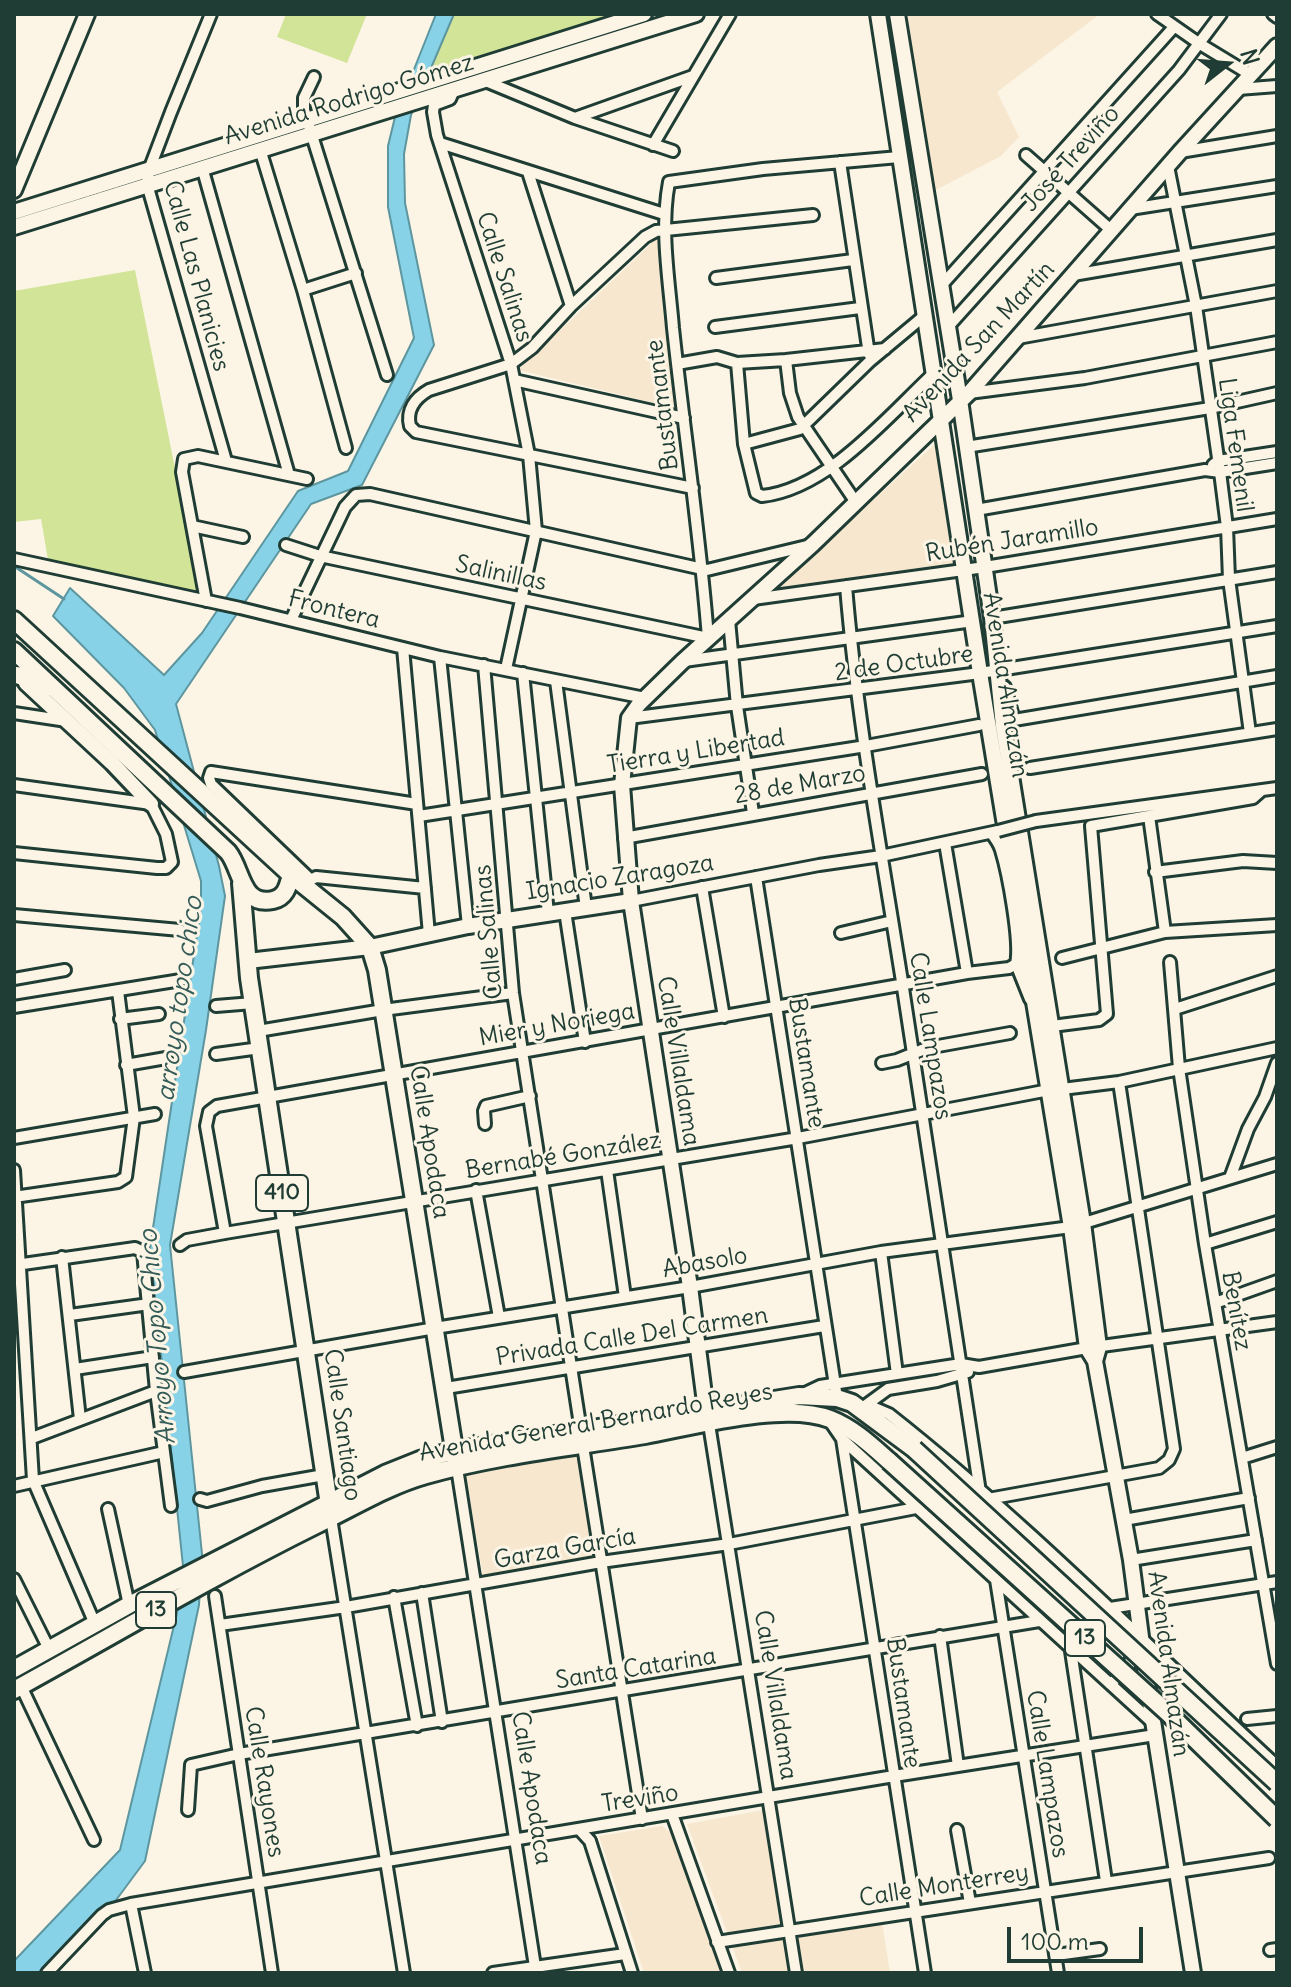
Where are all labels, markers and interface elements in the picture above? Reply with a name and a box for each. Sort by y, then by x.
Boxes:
north arrow [1187,24,1267,104]
text: N [1234,46,1266,68]
street label: Avenida Rodrigo Gómez [221,48,477,152]
street label: José Treviño [1016,100,1126,218]
street label: Calle Las Planicies [157,178,235,374]
street label: Calle Salinas [469,208,539,346]
street label: Avenida San Martín [897,256,1061,428]
street label: Bustamante [641,338,685,472]
street label: Liga Femenil [1211,376,1259,514]
street label: Rubén Jaramillo [923,513,1101,569]
street label: Salinillas [453,550,549,598]
street label: Frontera [285,585,383,635]
street label: Avenida Almazán [976,590,1034,780]
street label: 2 de Octubre [833,640,975,688]
street label: Tierra y Libertad [605,724,787,780]
street label: 28 de Marzo [732,759,868,811]
street label: Ignacio Zaragoza [524,849,716,907]
street label: Calle Salinas [469,863,509,1001]
water label: arroyo topo chico [150,894,210,1104]
street label: Calle Lampazos [903,950,957,1122]
street label: Calle Villaldama [650,974,706,1148]
street label: Bustamante [781,996,831,1130]
street label: Mier y Noriega [477,997,637,1053]
street label: Calle Apodaca [403,1063,455,1221]
street label: Bernabé González [463,1126,663,1186]
road number: 410 [256,1175,308,1211]
water label: Arroyo Topo Chico [133,1228,183,1446]
street label: Abasolo [660,1241,750,1285]
street label: Benítez [1215,1269,1257,1353]
street label: Privada Calle Del Carmen [494,1301,770,1373]
street label: Calle Santiago [317,1347,367,1503]
street label: Avenida General Bernardo Reyes [417,1378,775,1468]
street label: Garza García [492,1522,638,1576]
street label: Avenida Almazán [1141,1569,1195,1759]
road number: 13 [136,1592,176,1628]
street label: Calle Villaldama [747,1608,803,1782]
road number: 13 [1065,1620,1105,1656]
street label: Bustamante [880,1636,926,1770]
street label: Santa Catarina [554,1642,718,1696]
street label: Calle Lampazos [1020,1688,1074,1860]
street label: Calle Rayones [238,1705,290,1859]
street label: Calle Apodaca [505,1709,557,1867]
street label: Treviño [600,1779,680,1819]
street label: Calle Monterrey [857,1858,1031,1914]
scale bar [1011,1911,1147,1961]
text: 100 m [1021,1926,1089,1956]

